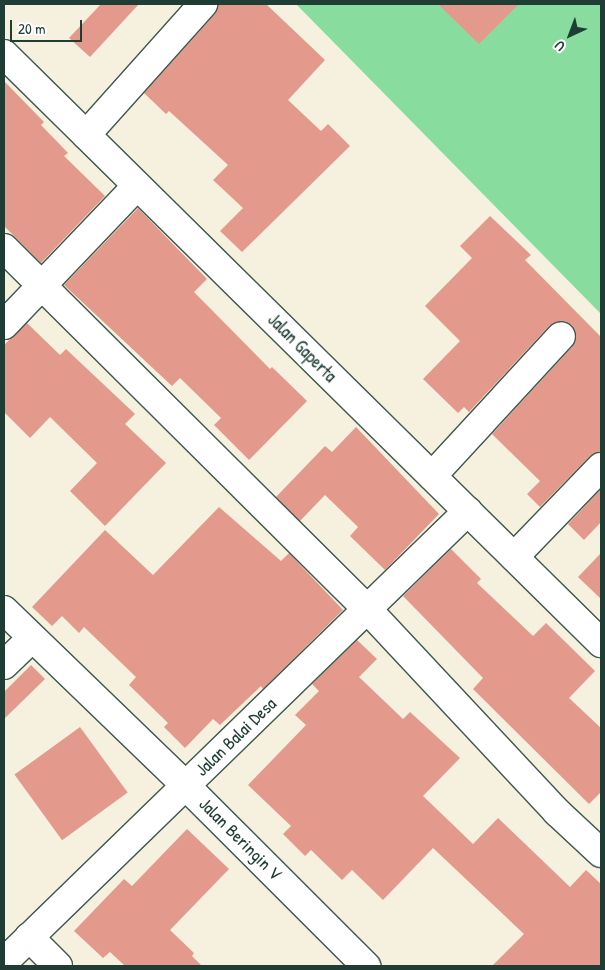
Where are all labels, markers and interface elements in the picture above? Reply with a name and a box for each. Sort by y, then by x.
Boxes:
scale bar [12,10,85,42]
north arrow [545,10,595,60]
text: 20 m [18,18,45,39]
text: U [550,37,569,56]
street label: Jalan Gaperta [263,309,341,387]
street label: Jalan Balai Desa [191,693,281,781]
street label: Jalan Beringin V [194,793,286,885]

